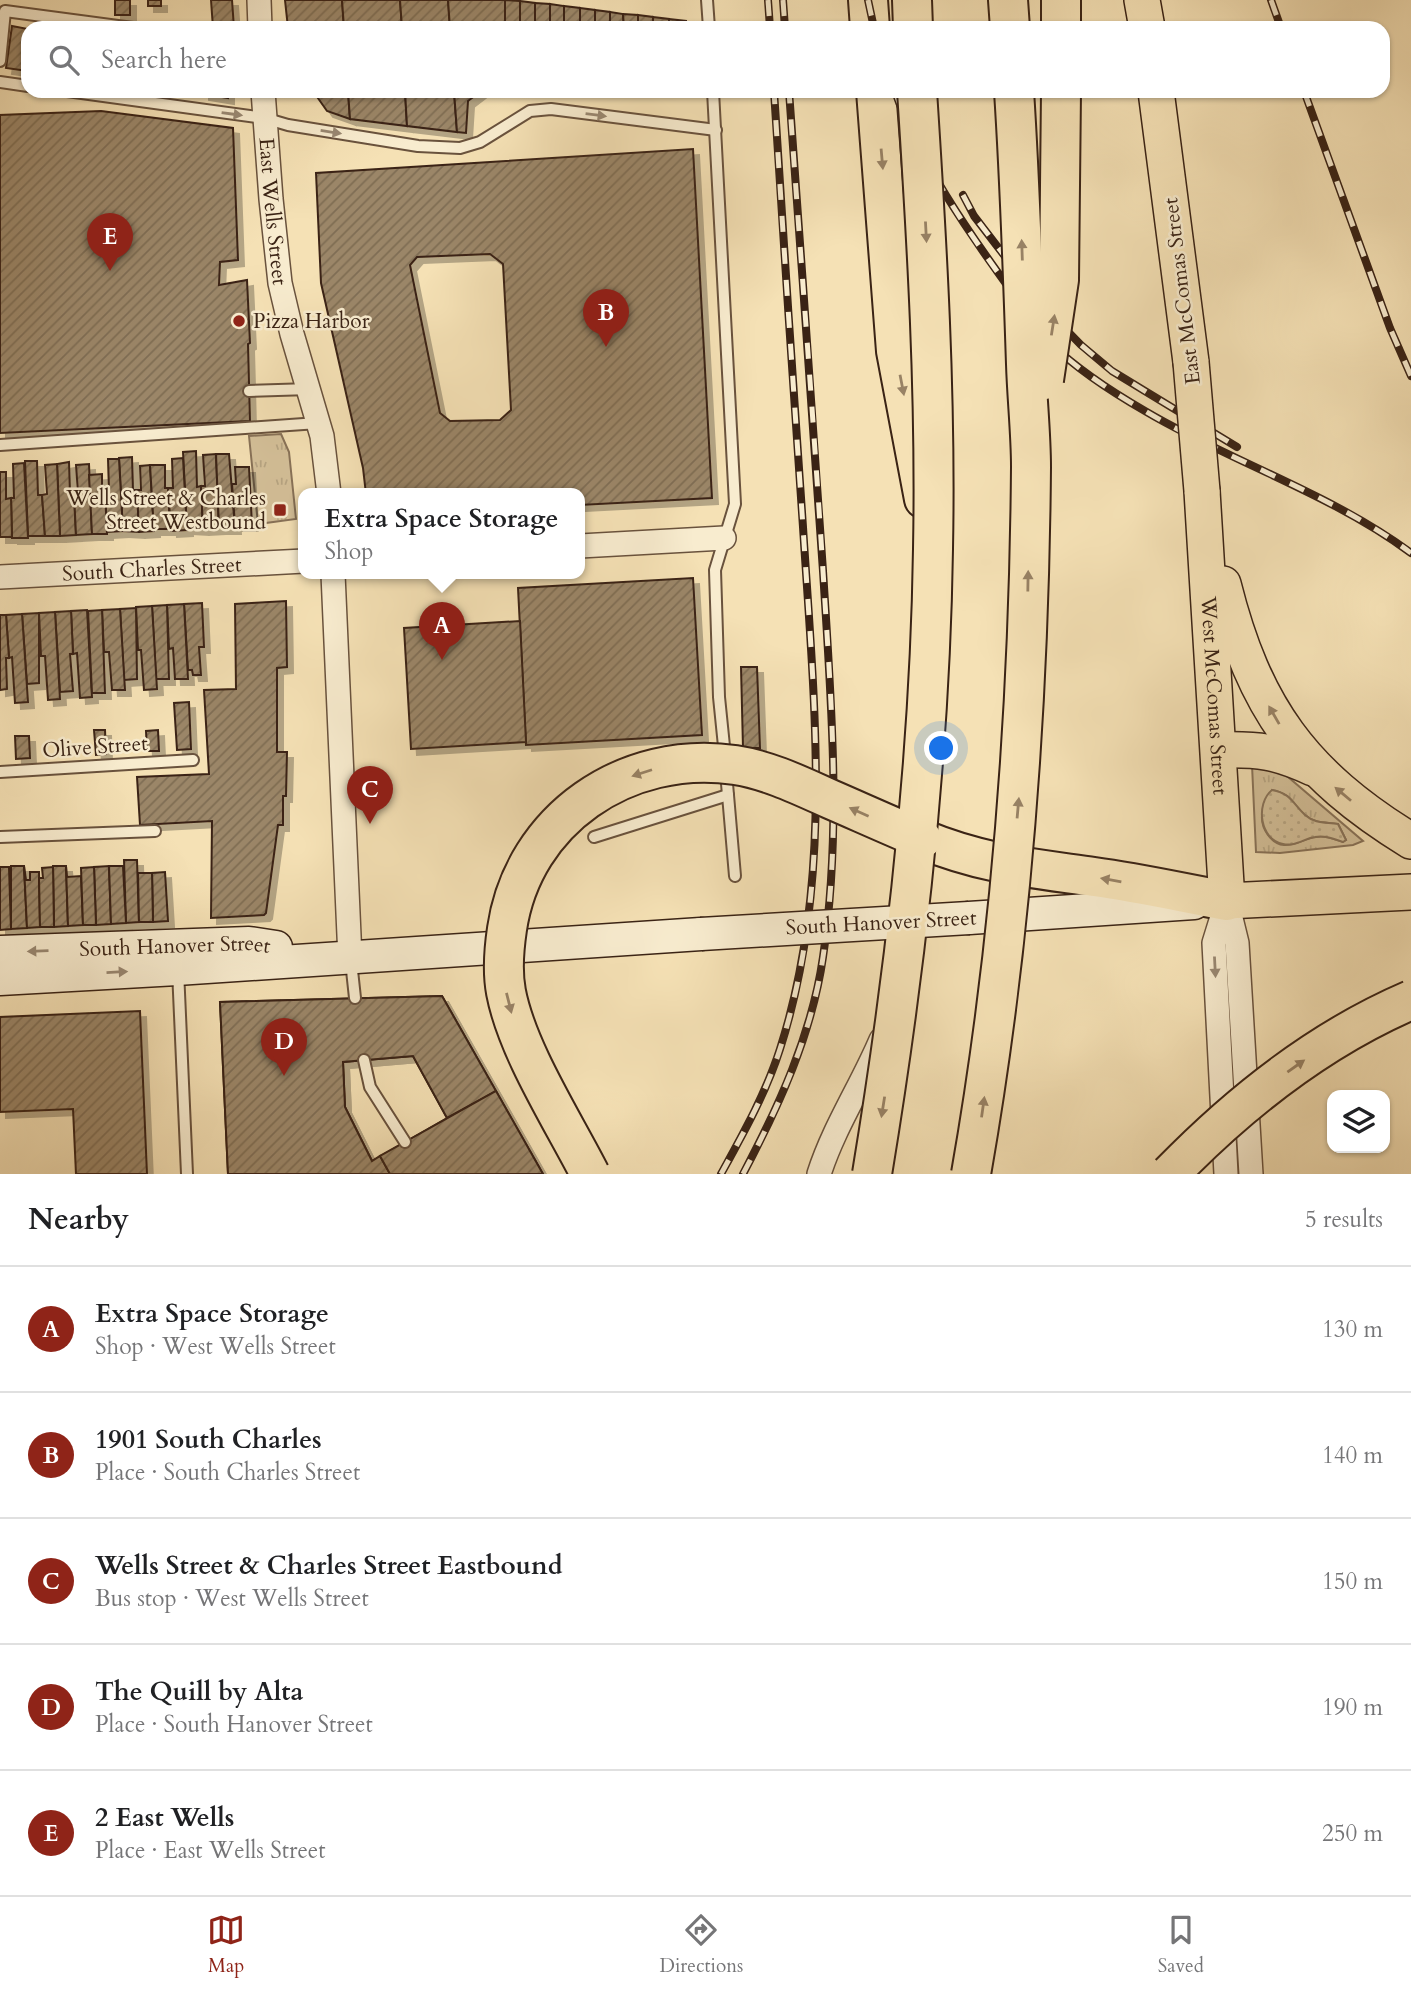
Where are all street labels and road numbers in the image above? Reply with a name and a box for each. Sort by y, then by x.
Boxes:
street label: East Wells Street [252,137,295,287]
street label: East McComas Street [1156,196,1208,386]
street label: South Charles Street [61,550,243,588]
street label: West McComas Street [1194,594,1235,796]
street label: Olive Street [41,729,149,765]
street label: South Hanover Street [785,904,978,942]
street label: South Hanover Street [79,928,273,964]

